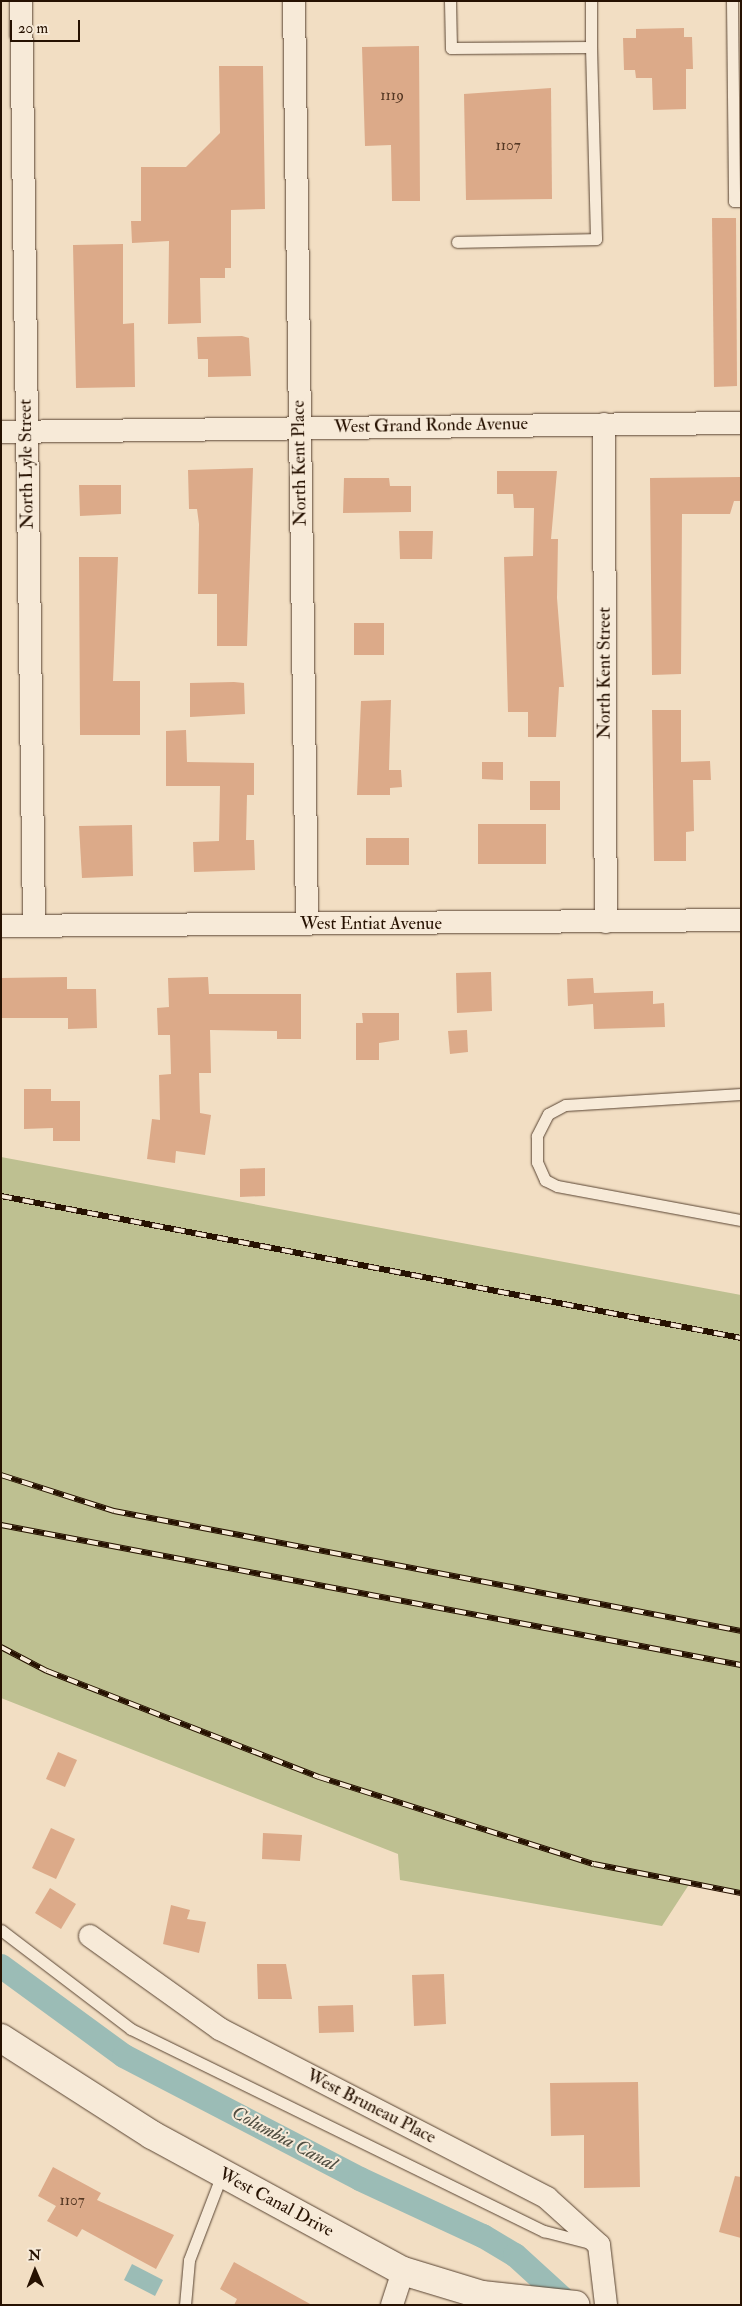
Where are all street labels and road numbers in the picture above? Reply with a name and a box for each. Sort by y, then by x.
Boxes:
street label: North Lyle Street [15,399,39,529]
street label: North Kent Place [288,400,312,526]
street label: West Grand Ronde Avenue [334,414,528,438]
street label: North Kent Street [594,607,616,739]
street label: West Entiat Avenue [300,913,442,935]
street label: West Bruneau Place [303,2065,439,2149]
street label: West Canal Drive [215,2164,337,2242]

